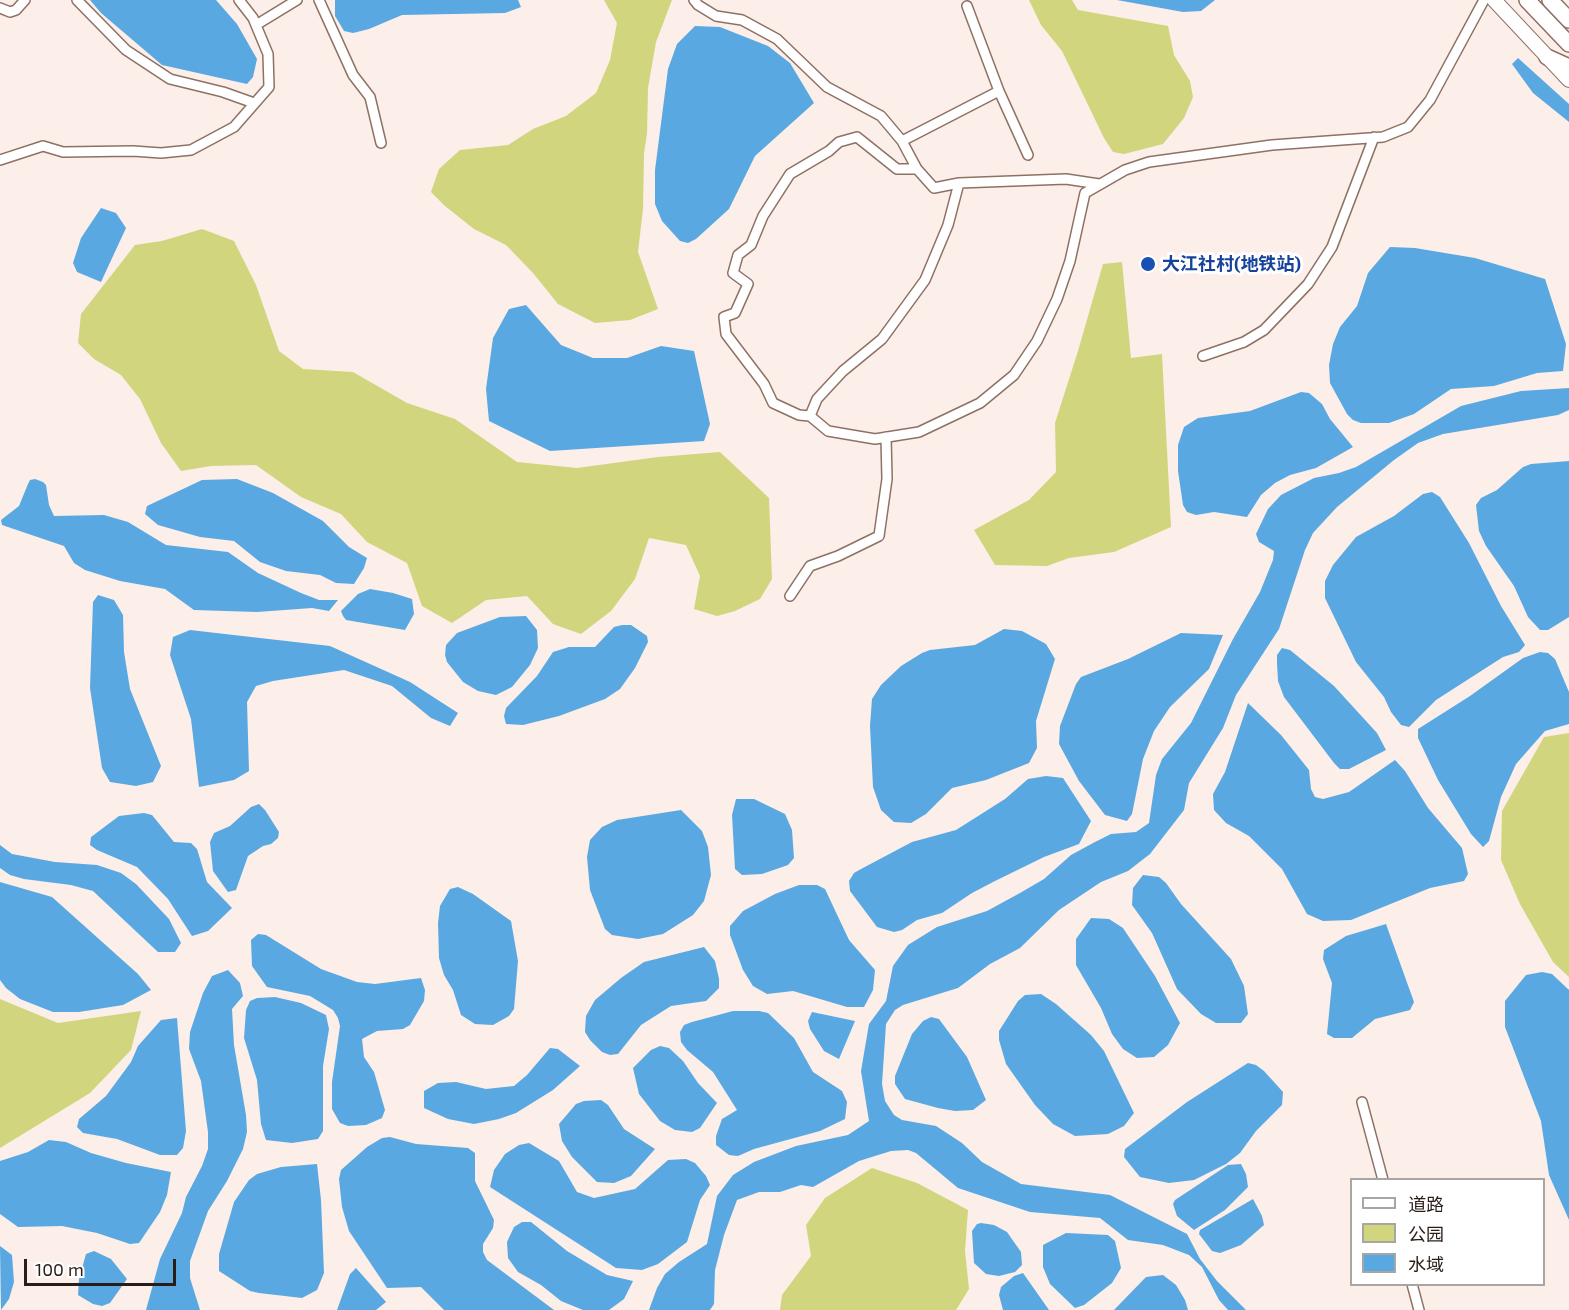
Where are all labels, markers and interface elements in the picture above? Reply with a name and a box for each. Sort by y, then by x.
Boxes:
place label: 大江社村(地铁站) [1162,253,1301,275]
marker: 大江社村(地铁站) [1139,255,1157,273]
legend [1350,1178,1545,1286]
text: 道路 [1408,1193,1444,1215]
text: 公园 [1408,1223,1444,1245]
scale bar [27,1247,178,1285]
text: 水域 [1408,1253,1444,1275]
text: 100 m [35,1258,84,1280]

